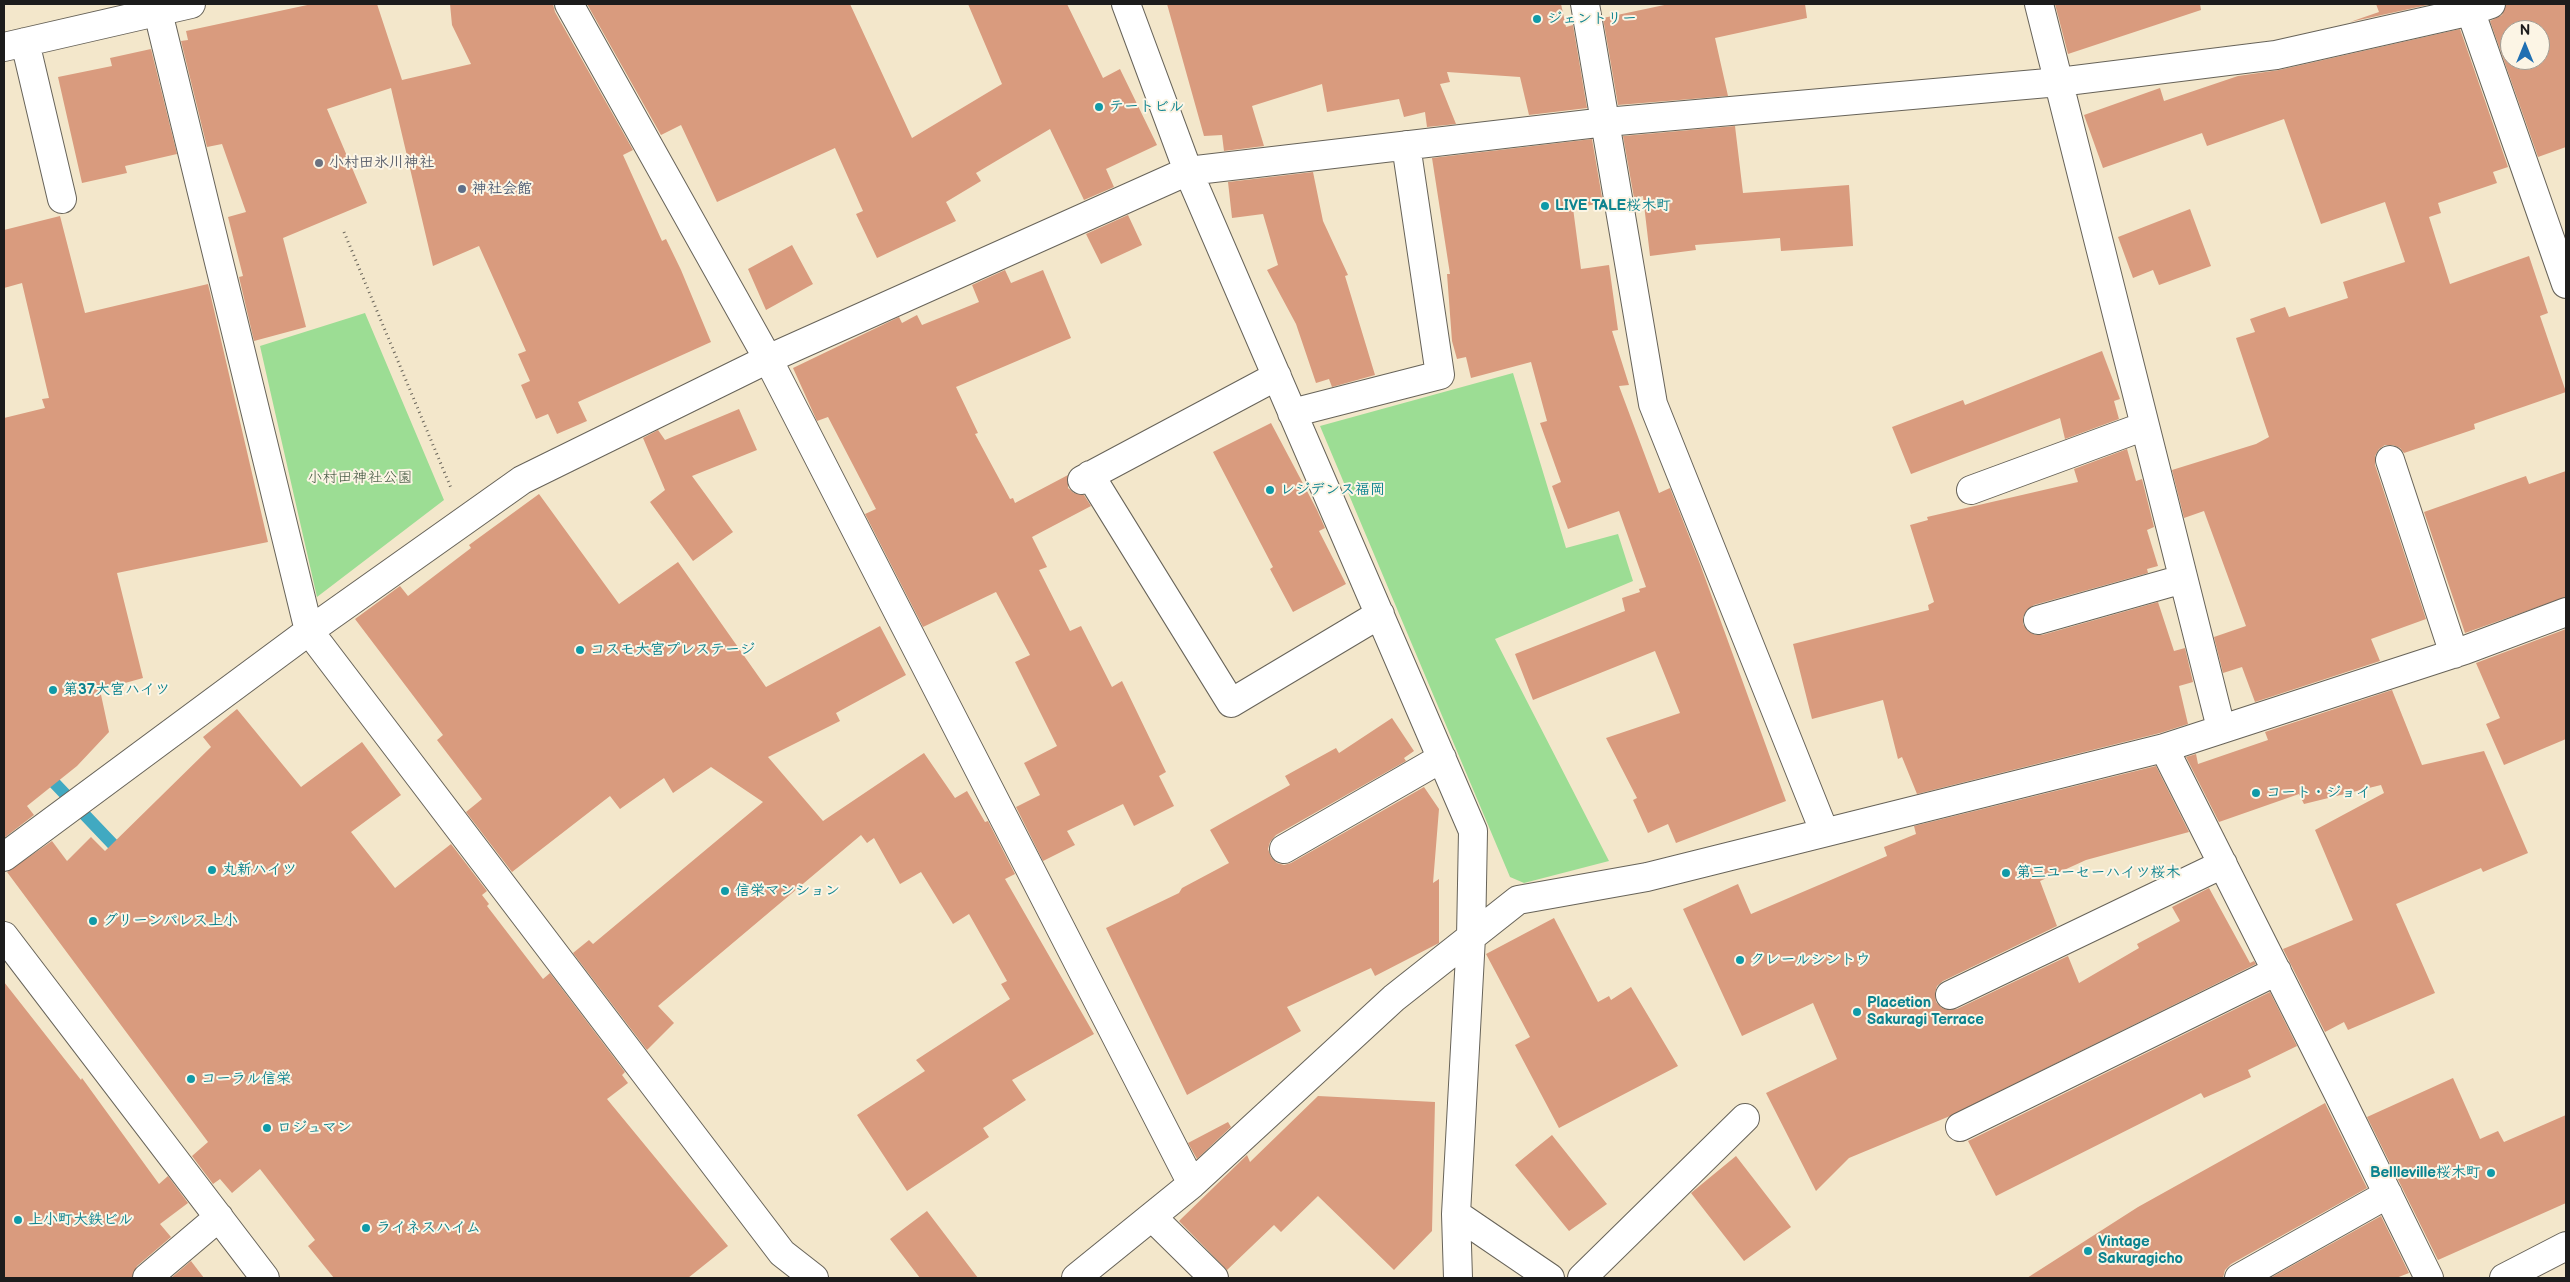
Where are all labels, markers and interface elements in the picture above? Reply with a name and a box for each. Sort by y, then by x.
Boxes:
place label: ジェントリー [1547,10,1637,28]
marker: ジェントリー [1531,13,1543,25]
north arrow [2500,20,2550,70]
text: N [2520,22,2530,39]
place label: テートビル [1109,98,1184,116]
marker: テートビル [1093,101,1105,113]
place label: 小村田氷川神社 [329,154,434,172]
marker: 小村田氷川神社 [313,157,325,169]
place label: 神社会館 [472,180,532,198]
marker: 神社会館 [456,183,468,195]
place label: LIVE TALE桜木町 [1555,197,1671,215]
marker: LIVE TALE桜木町 [1539,200,1551,212]
park label: 小村田神社公園 [308,469,412,487]
place label: レジデンス福岡 [1280,481,1385,499]
marker: レジデンス福岡 [1264,484,1276,496]
place label: コスモ大宮プレステージ [590,641,755,659]
marker: コスモ大宮プレステージ [574,644,586,656]
place label: 第37大宮ハイツ [63,681,170,699]
marker: 第37大宮ハイツ [47,684,59,696]
place label: コート・ジョイ [2266,784,2371,802]
marker: コート・ジョイ [2250,787,2262,799]
place label: 丸新ハイツ [222,861,297,879]
marker: 丸新ハイツ [206,864,218,876]
place label: 第三ユーセーハイツ桜木 [2016,864,2180,882]
marker: 第三ユーセーハイツ桜木 [2000,867,2012,879]
place label: 信栄マンション [735,882,840,900]
marker: 信栄マンション [719,885,731,897]
place label: グリーンパレス上小 [103,912,238,930]
marker: グリーンパレス上小 [87,915,99,927]
place label: クレールシントウ [1750,951,1871,969]
marker: クレールシントウ [1734,954,1746,966]
place label: Placetion Sakuragi Terrace [1867,994,1984,1029]
marker: Placetion Sakuragi Terrace [1851,1006,1863,1018]
place label: コーラル信栄 [201,1070,291,1088]
marker: コーラル信栄 [185,1073,197,1085]
place label: ロジュマン [277,1119,352,1137]
marker: ロジュマン [261,1122,273,1134]
place label: Bellleville桜木町 [2370,1164,2481,1182]
marker: Bellleville桜木町 [2485,1167,2497,1179]
place label: 上小町大鉄ビル [28,1211,133,1229]
marker: 上小町大鉄ビル [12,1214,24,1226]
place label: ライネスハイム [376,1219,481,1237]
marker: ライネスハイム [360,1222,372,1234]
place label: Vintage Sakuragicho [2098,1233,2183,1268]
marker: Vintage Sakuragicho [2082,1245,2094,1257]

